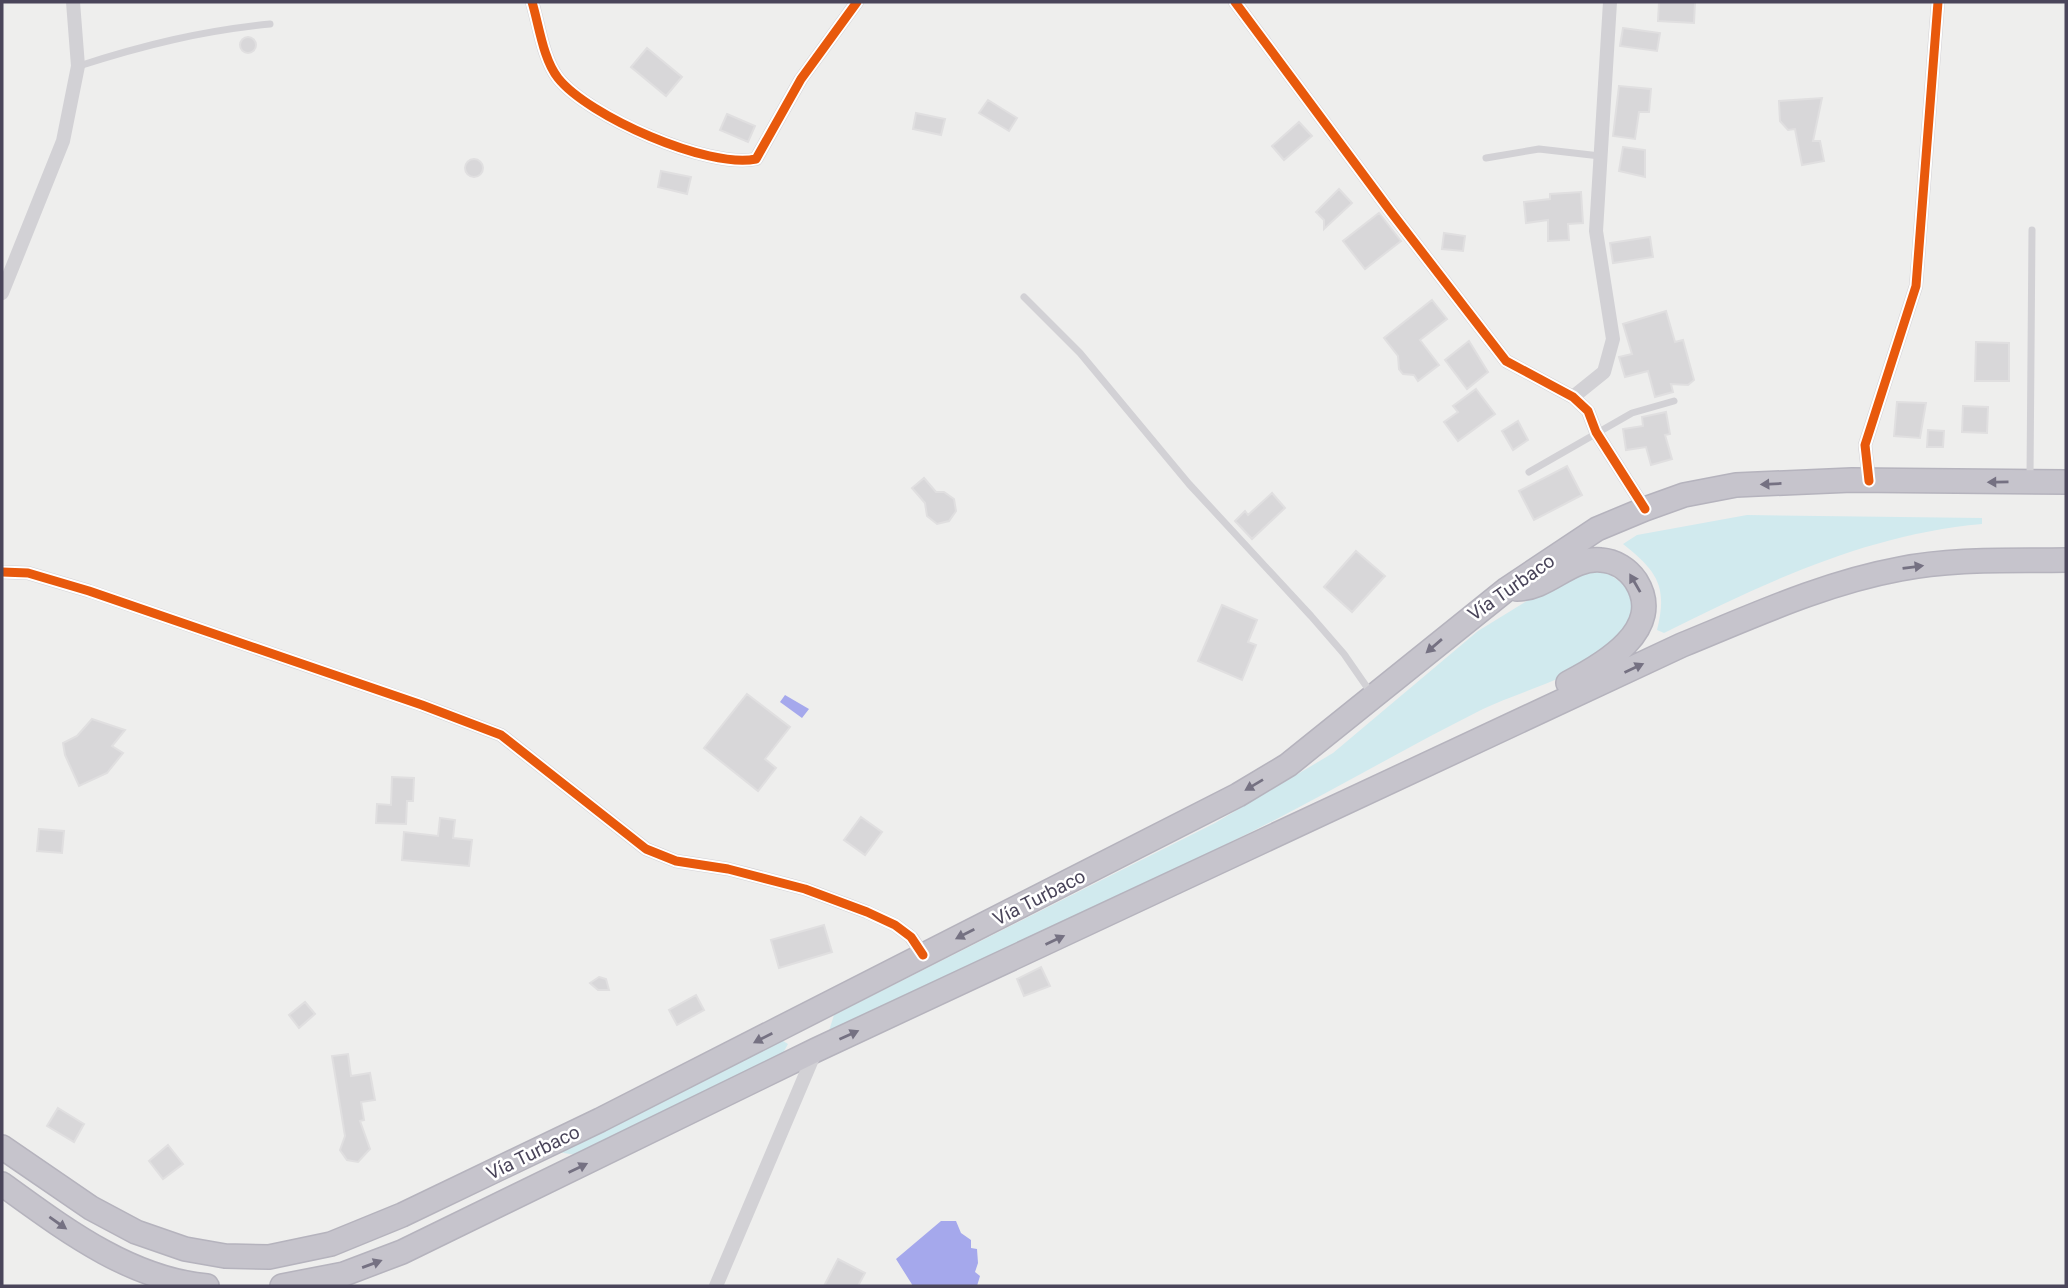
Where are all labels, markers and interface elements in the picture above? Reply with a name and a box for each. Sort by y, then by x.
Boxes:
one-way arrow [1987,476,2009,487]
one-way arrow [1759,478,1781,489]
street label: Vía Turbaco [1463,549,1559,626]
one-way arrow [1902,561,1924,572]
one-way arrow [1629,574,1641,593]
one-way arrow [1425,638,1443,654]
one-way arrow [1624,662,1644,673]
one-way arrow [1245,779,1264,792]
street label: Vía Turbaco [989,864,1089,931]
one-way arrow [955,929,975,940]
one-way arrow [1045,934,1065,945]
one-way arrow [838,1029,859,1040]
one-way arrow [753,1032,773,1043]
street label: Vía Turbaco [483,1120,583,1185]
one-way arrow [568,1162,588,1174]
one-way arrow [49,1216,67,1230]
one-way arrow [362,1258,383,1269]

